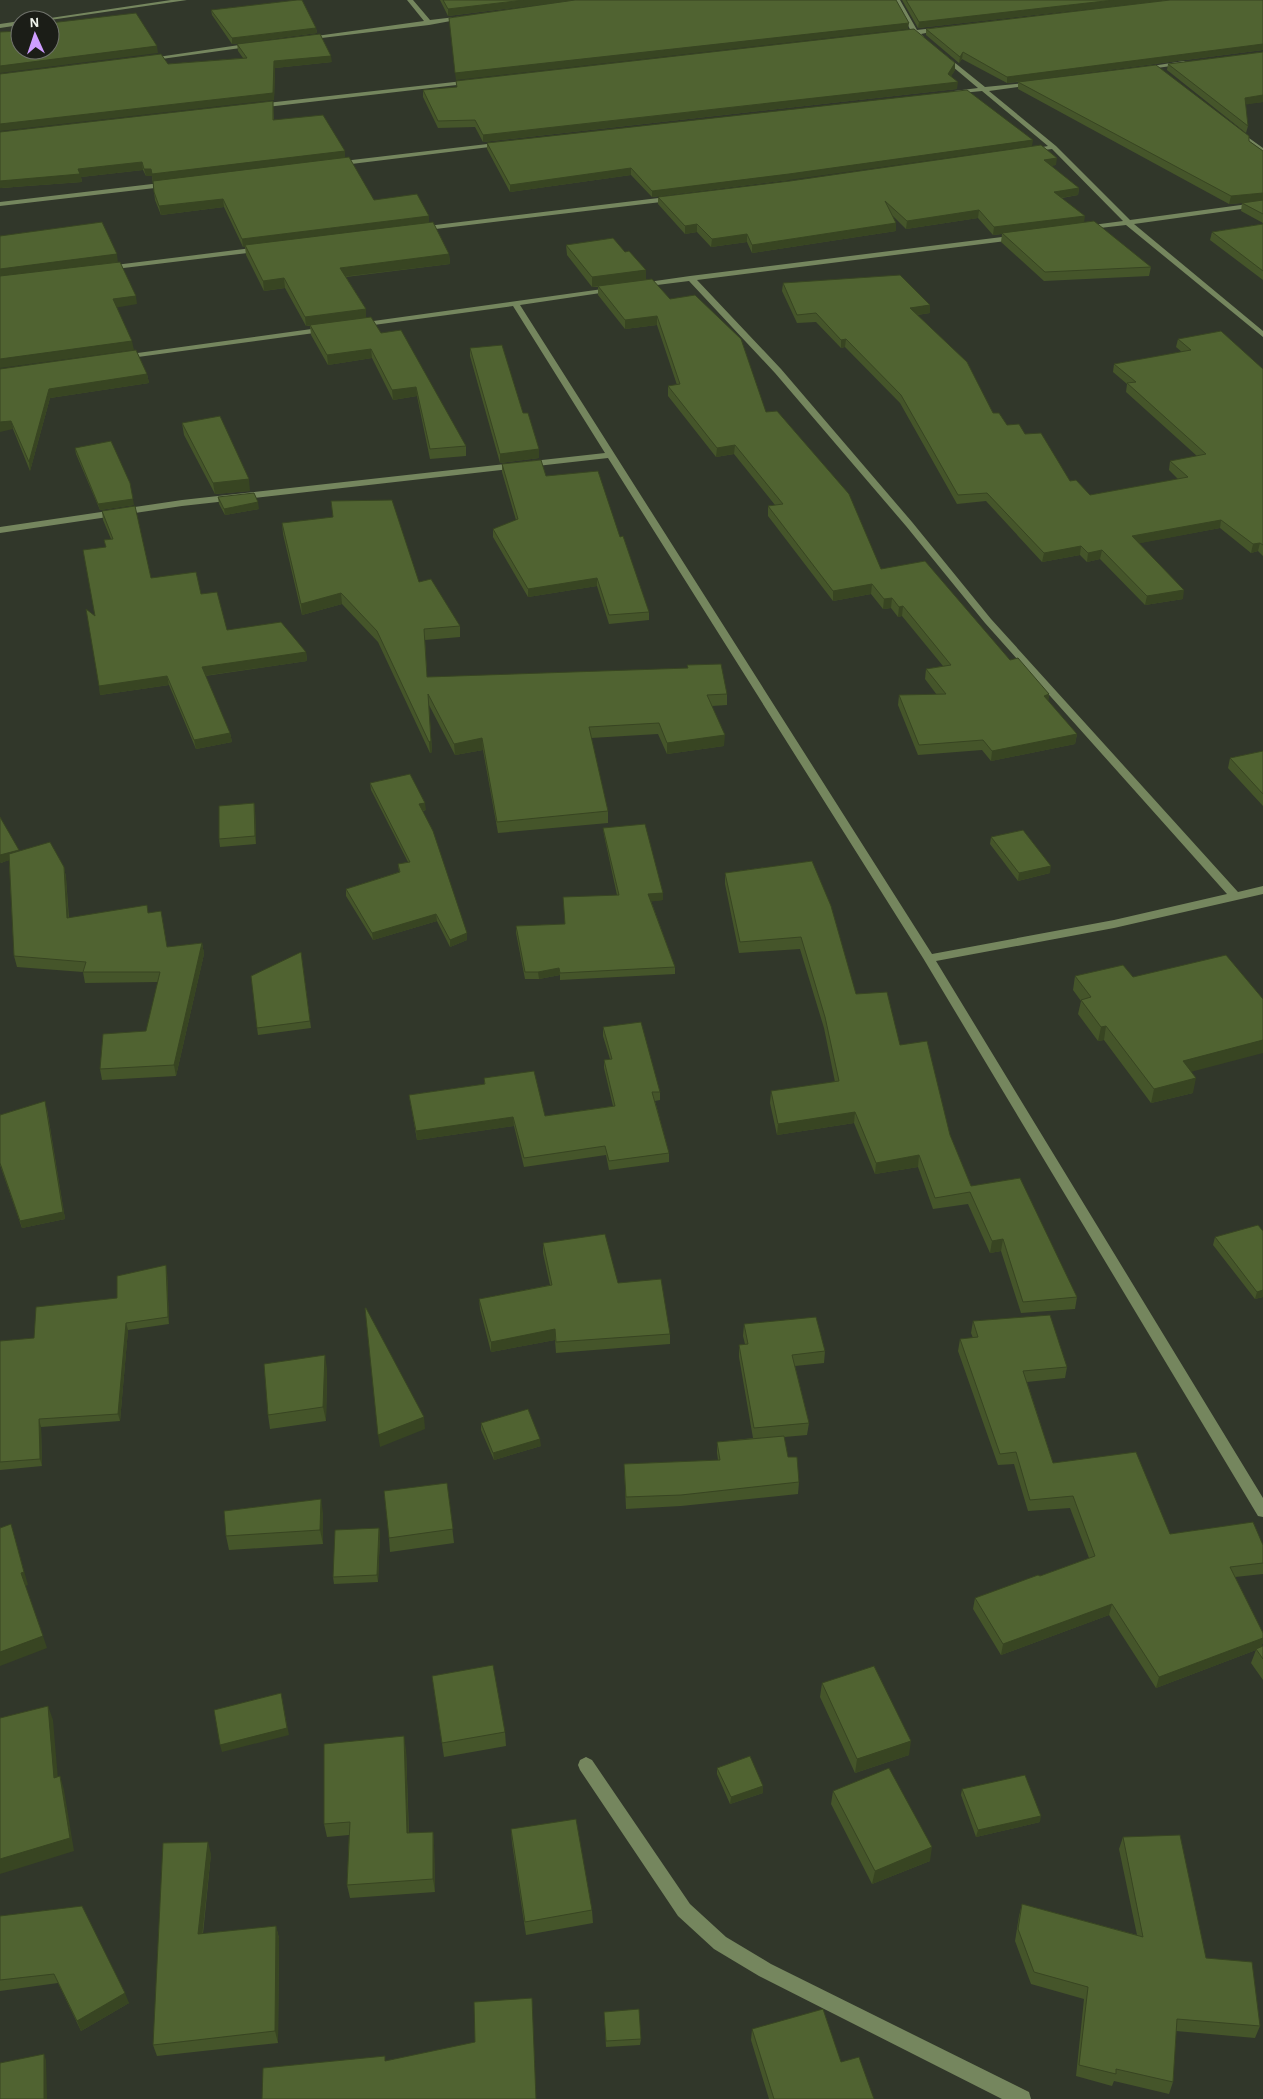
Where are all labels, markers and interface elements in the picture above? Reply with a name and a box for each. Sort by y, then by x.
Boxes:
north arrow [10,10,60,60]
text: N [29,16,40,30]

